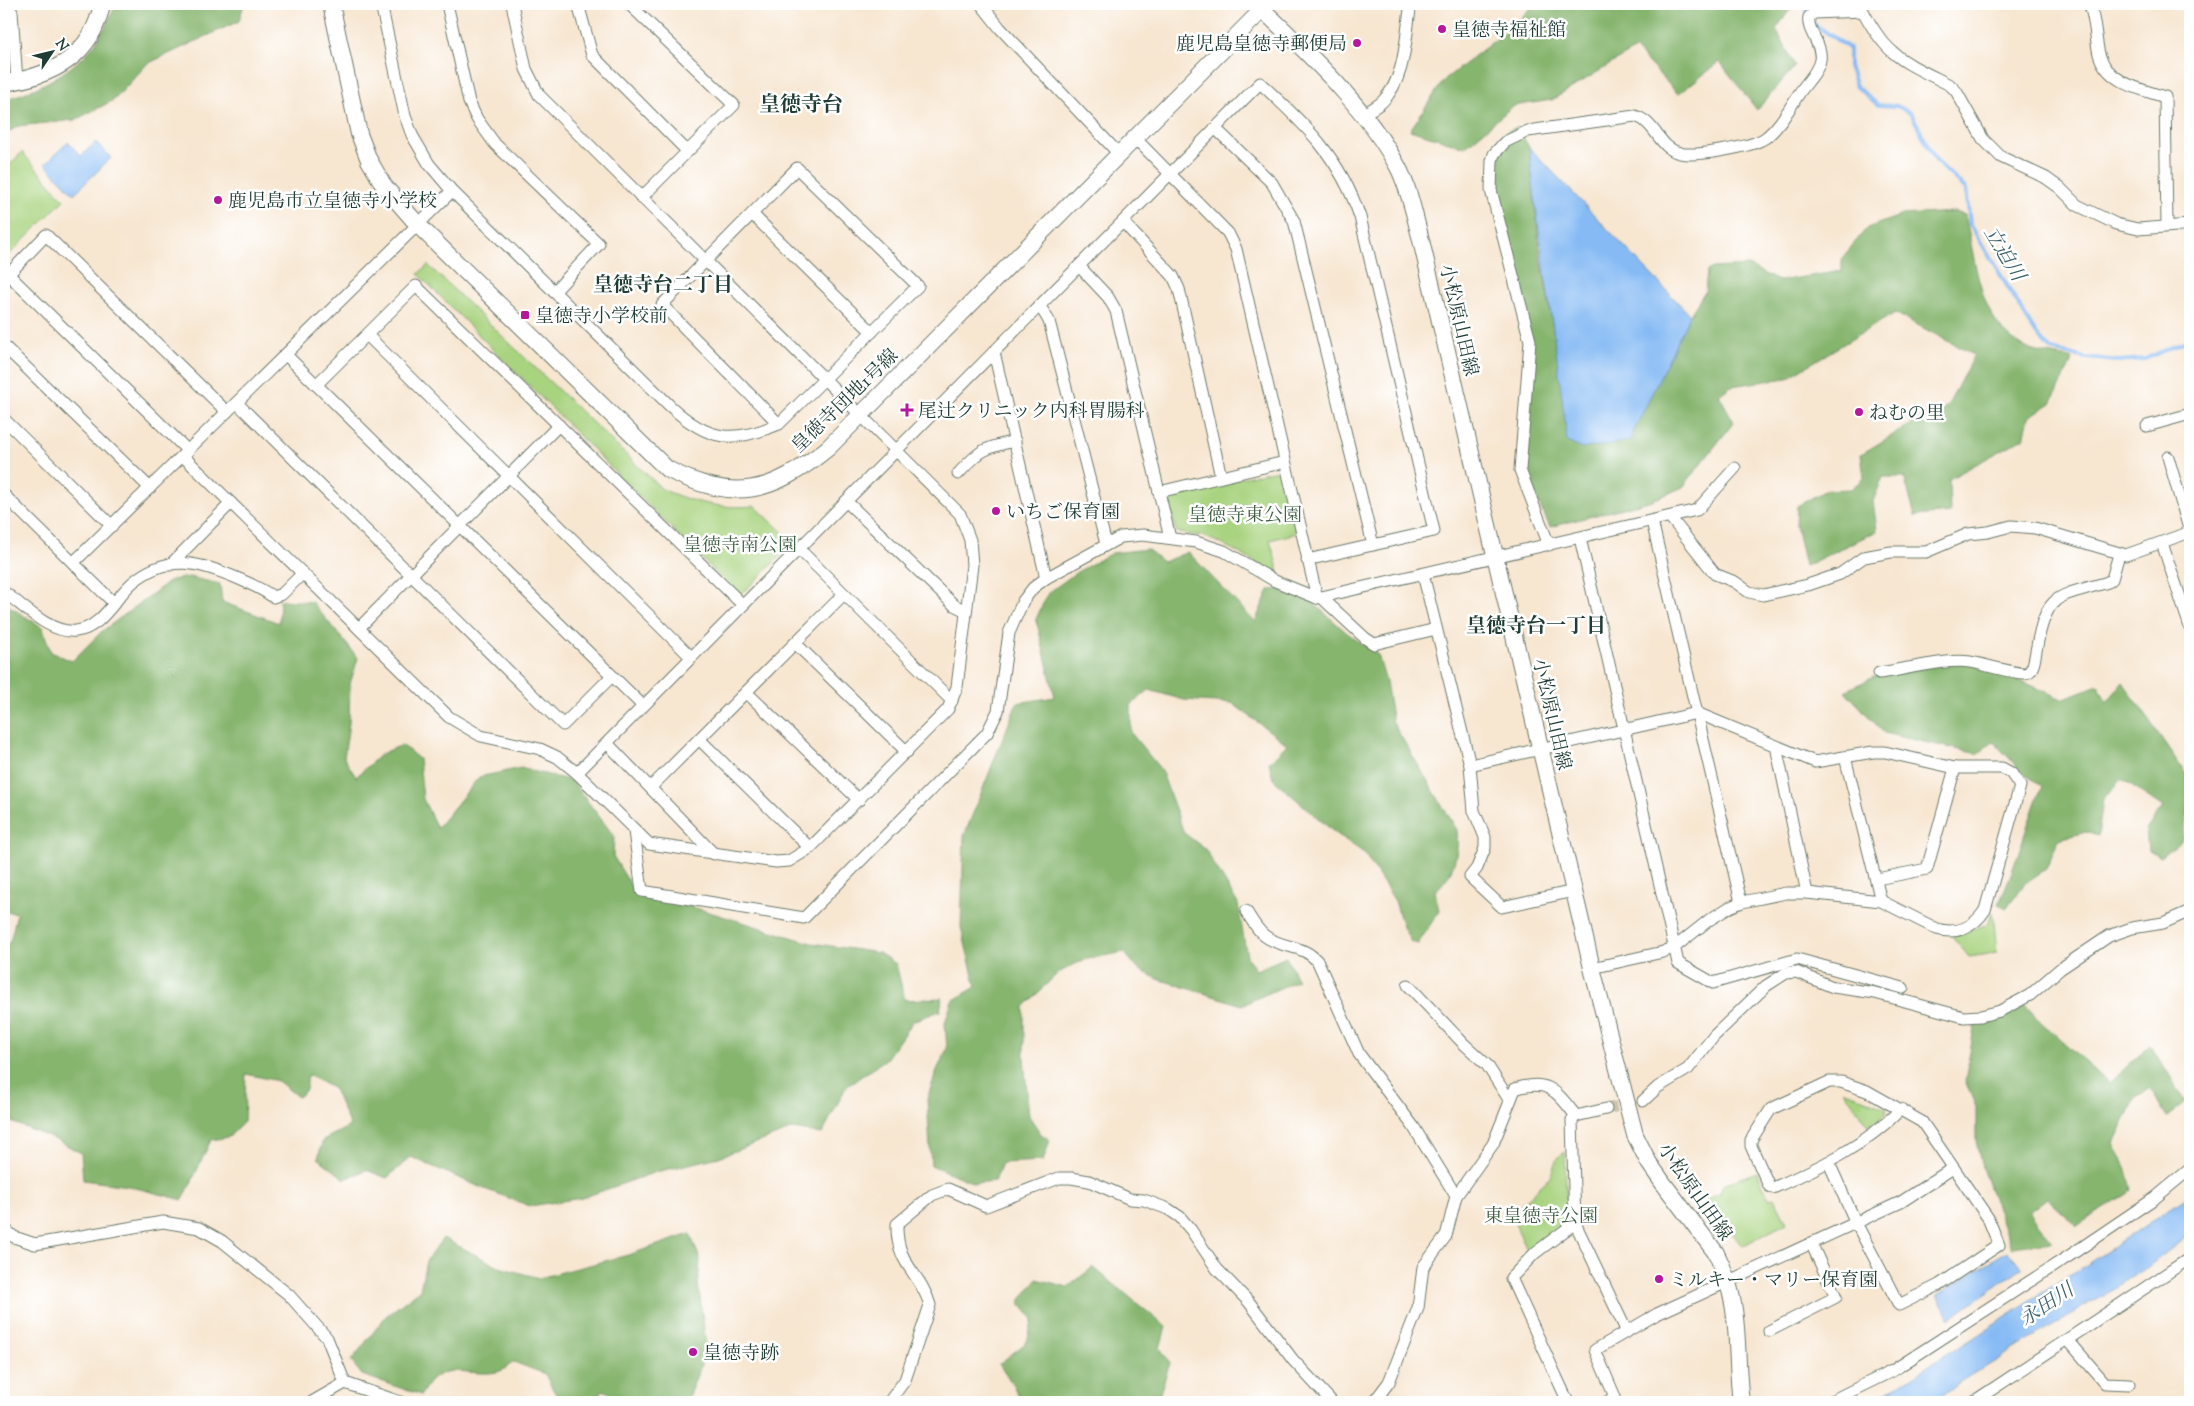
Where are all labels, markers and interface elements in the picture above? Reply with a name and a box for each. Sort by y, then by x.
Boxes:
place label: 皇徳寺福祉館 [1452,18,1566,45]
marker: 皇徳寺福祉館 [1436,23,1448,35]
north arrow [28,28,78,78]
place label: 鹿児島皇徳寺郵便局 [1176,32,1347,59]
text: N [50,35,72,56]
marker: 鹿児島皇徳寺郵便局 [1351,37,1363,49]
district label: 皇徳寺台 [759,91,843,121]
place label: 鹿児島市立皇徳寺小学校 [228,189,437,216]
marker: 鹿児島市立皇徳寺小学校 [212,194,224,206]
water label: 立迫川 [1975,221,2032,289]
street label: 小松原山田線 [1432,262,1484,379]
district label: 皇徳寺台二丁目 [593,272,733,301]
place label: 皇徳寺小学校前 [535,304,668,331]
marker: 皇徳寺小学校前 [519,309,531,321]
street label: 皇徳寺団地1号線 [786,344,905,460]
place label: 尾辻クリニック内科胃腸科 [918,399,1145,426]
place label: ねむの里 [1869,401,1945,428]
marker: 尾辻クリニック内科胃腸科 [900,403,914,417]
marker: ねむの里 [1853,406,1865,418]
place label: いちご保育園 [1006,500,1120,527]
park label: 皇徳寺東公園 [1188,503,1302,530]
marker: いちご保育園 [990,505,1002,517]
park label: 皇徳寺南公園 [683,533,797,560]
district label: 皇徳寺台一丁目 [1466,613,1606,642]
street label: 小松原山田線 [1525,656,1577,773]
street label: 小松原山田線 [1650,1138,1738,1247]
park label: 東皇徳寺公園 [1484,1204,1598,1231]
place label: ミルキー・マリー保育園 [1669,1268,1878,1295]
marker: ミルキー・マリー保育園 [1653,1273,1665,1285]
water label: 永田川 [2014,1276,2082,1335]
place label: 皇徳寺跡 [703,1341,779,1368]
marker: 皇徳寺跡 [687,1346,699,1358]

